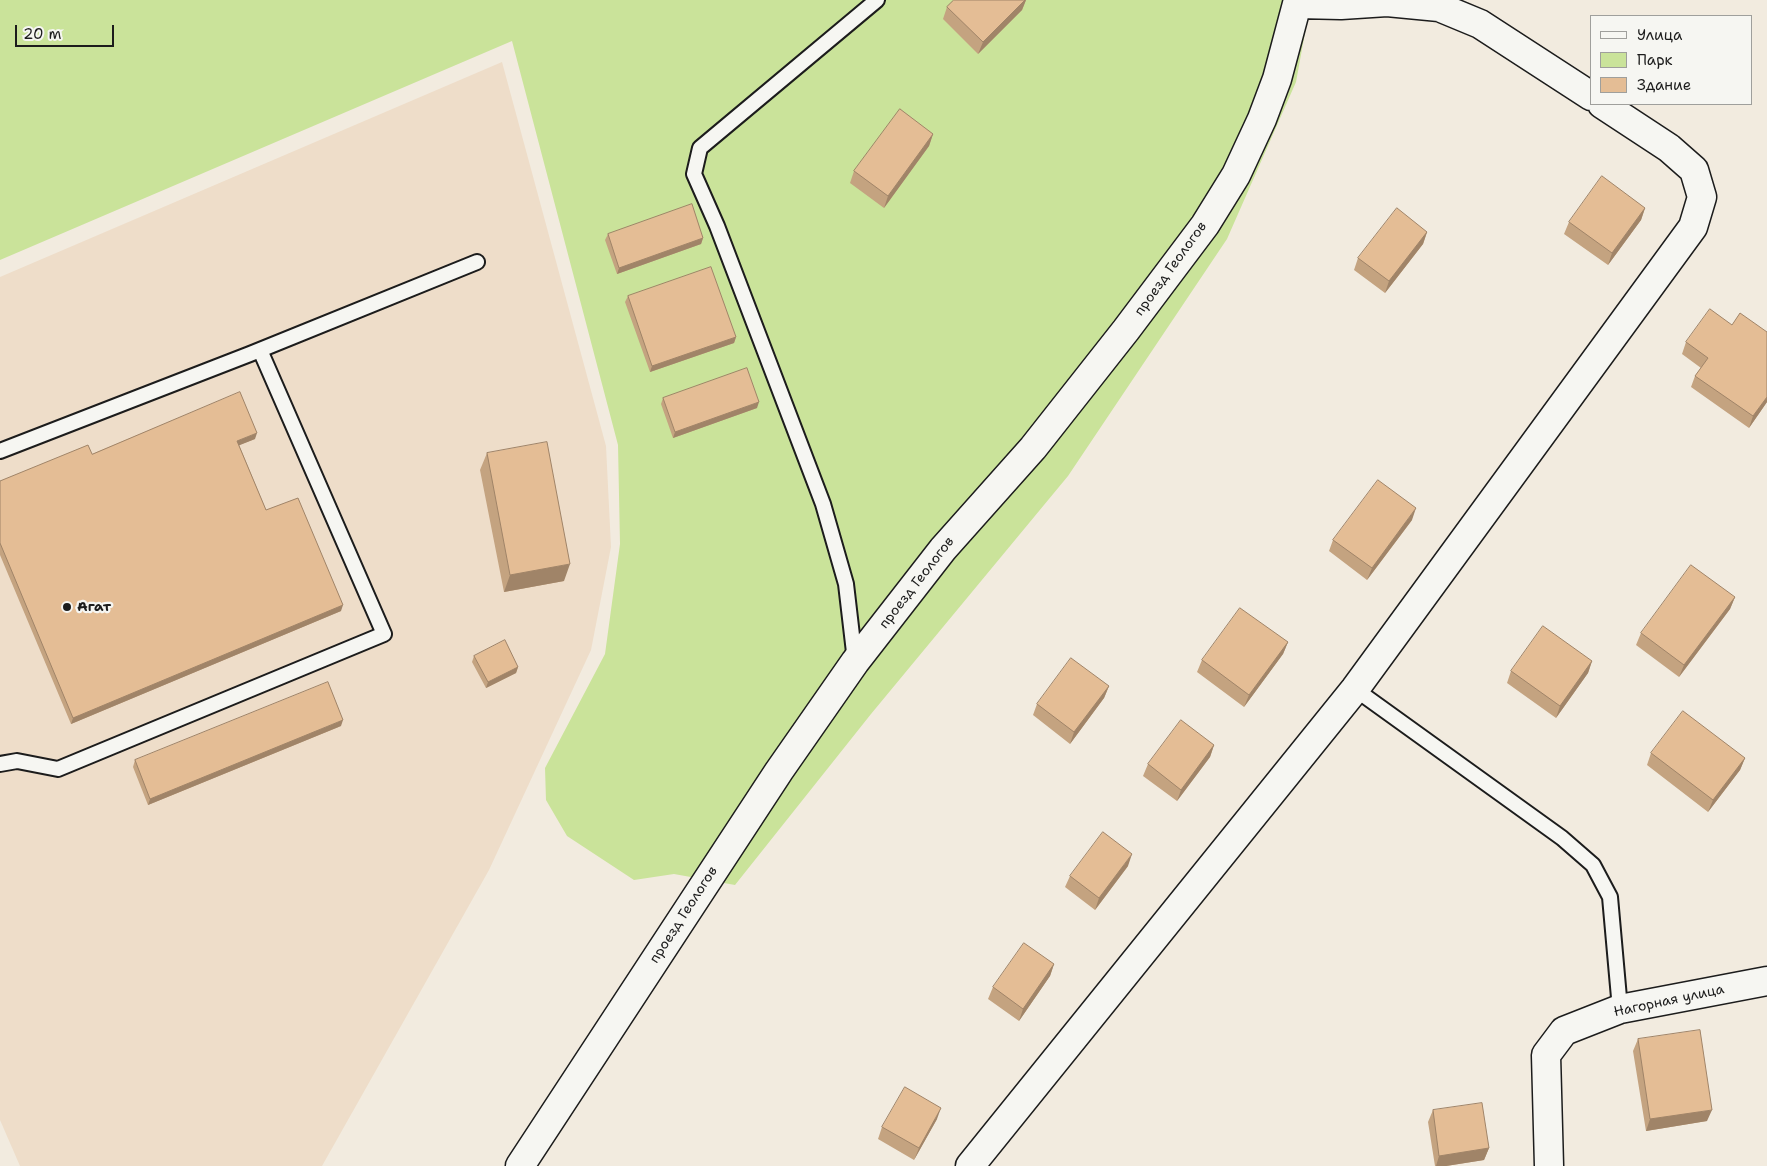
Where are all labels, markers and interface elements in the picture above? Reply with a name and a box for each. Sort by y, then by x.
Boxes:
scale bar [18,15,116,47]
legend [1590,15,1752,105]
text: 20 m [23,24,62,44]
text: Улица [1637,25,1682,45]
text: Парк [1637,50,1673,70]
text: Здание [1637,75,1691,95]
street label: проезд Геологов [1131,219,1211,319]
street label: проезд Геологов [876,534,958,632]
place label: Агат [77,599,111,615]
marker: Агат [61,601,73,613]
street label: проезд Геологов [646,863,722,967]
street label: Нагорная улица [1612,981,1726,1021]

